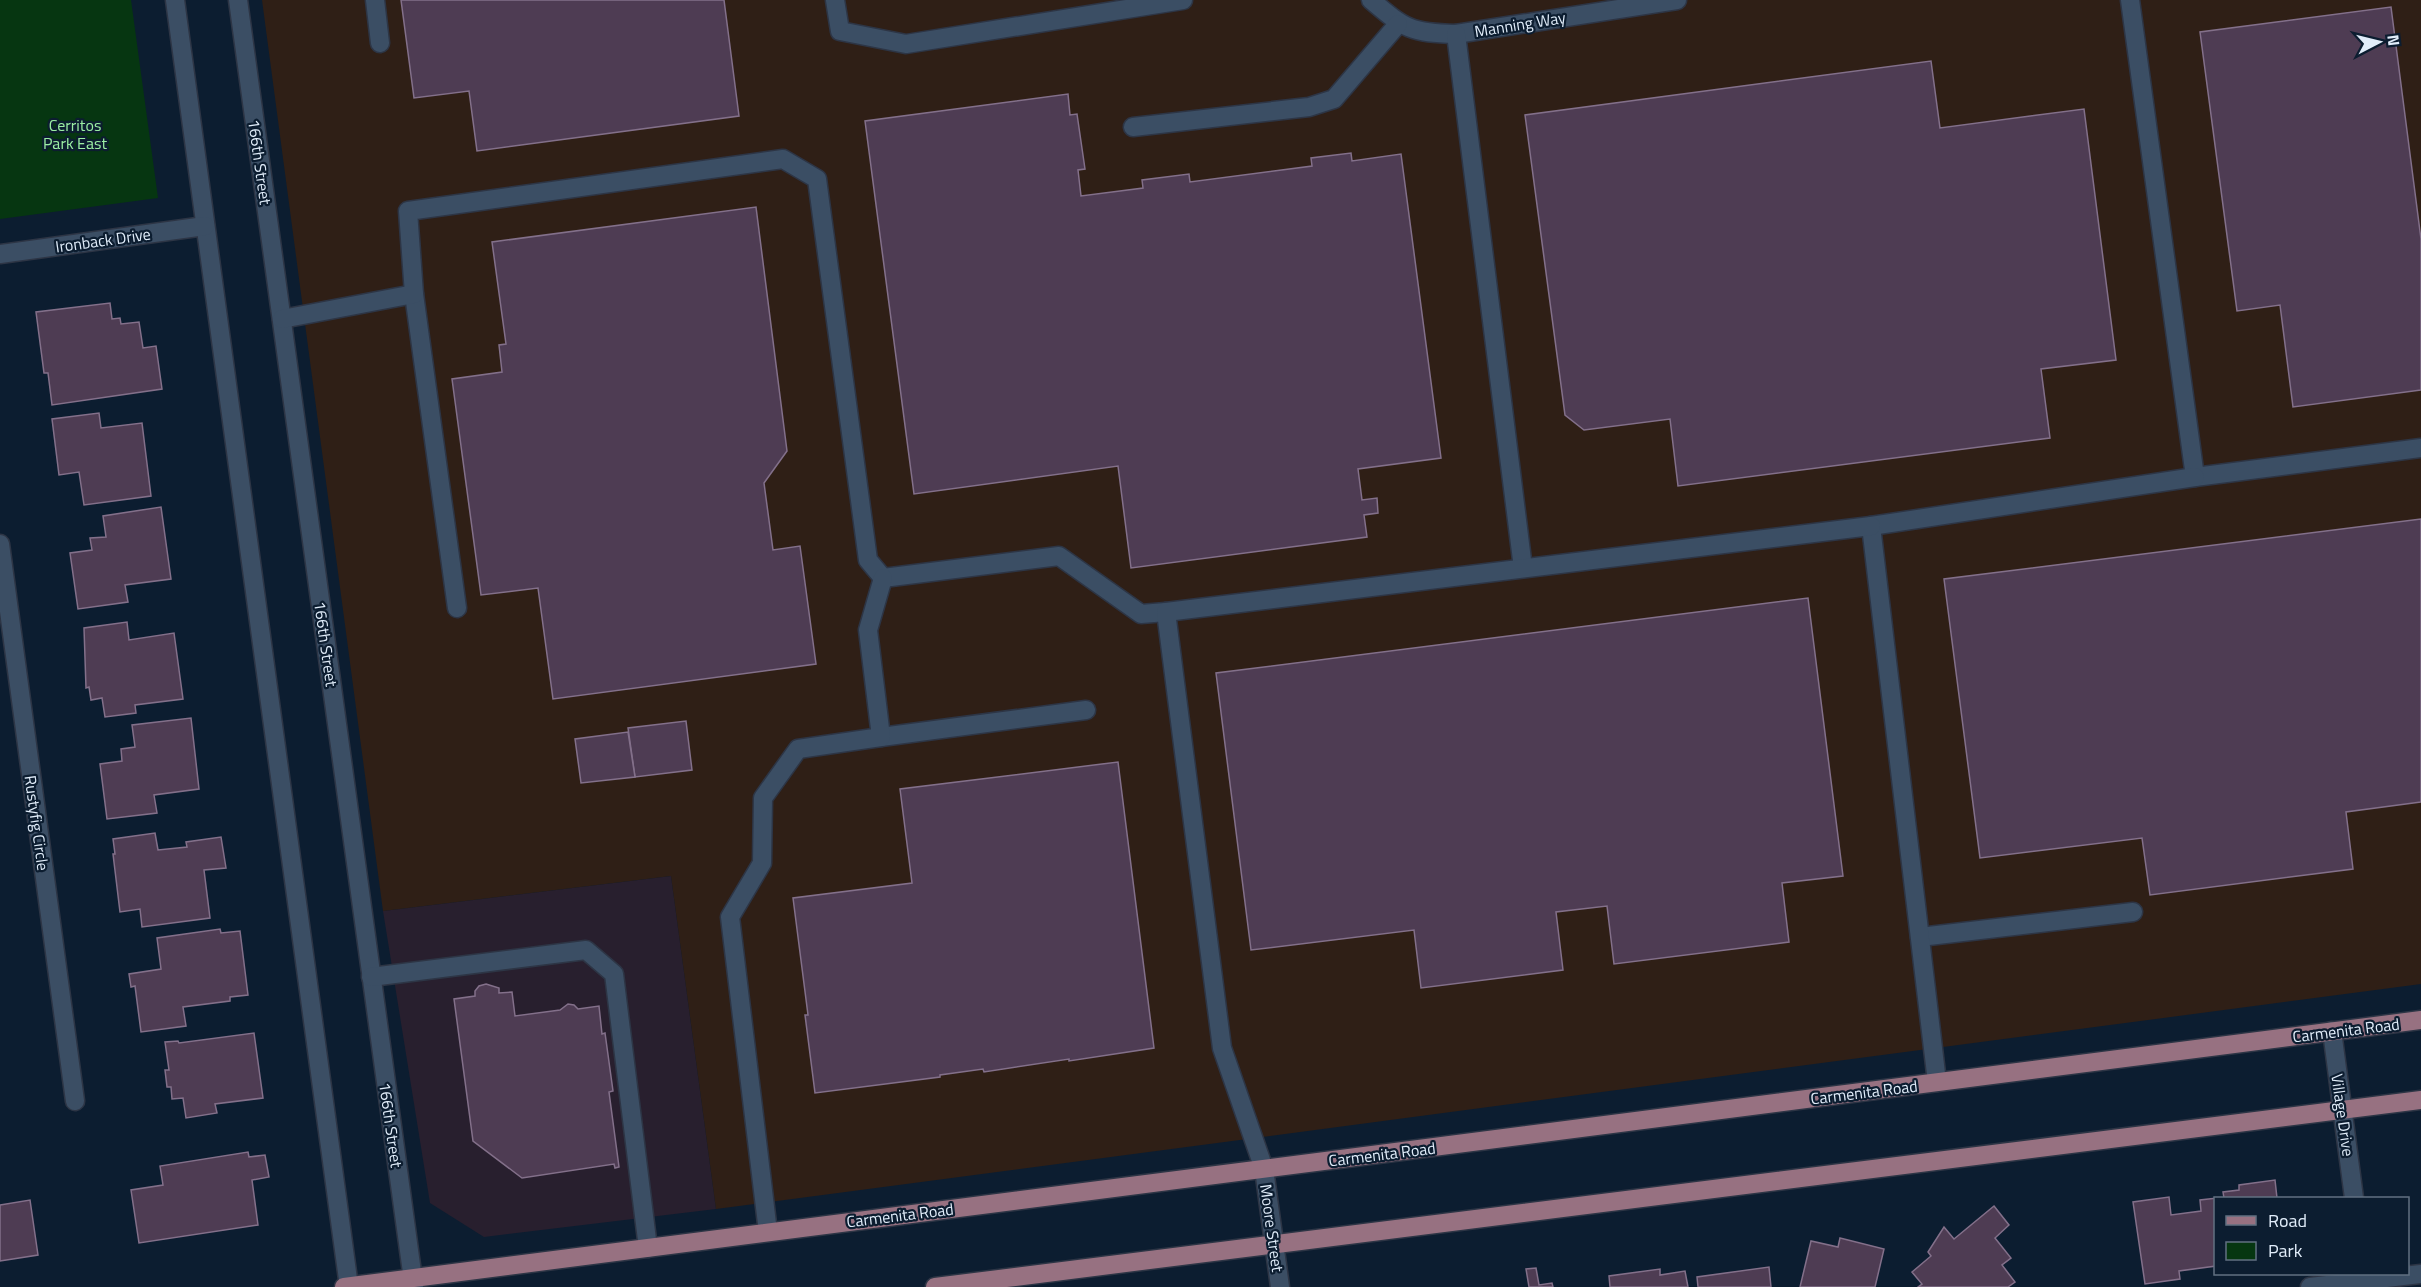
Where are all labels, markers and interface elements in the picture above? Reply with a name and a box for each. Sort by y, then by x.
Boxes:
street label: Manning Way [1473,5,1568,43]
north arrow [2349,12,2409,72]
text: N [2381,33,2406,47]
park label: Cerritos Park East [43,113,107,155]
street label: 166th Street [242,118,278,207]
street label: Ironback Drive [54,221,152,259]
street label: 166th Street [308,600,344,689]
street label: Rustyfig Circle [18,774,56,872]
street label: Carmenita Road [2291,1012,2401,1048]
street label: Village Drive [2325,1072,2361,1158]
street label: Carmenita Road [1809,1074,1919,1110]
street label: 166th Street [373,1081,409,1170]
street label: Carmenita Road [1327,1136,1437,1172]
street label: Moore Street [1254,1183,1290,1274]
street label: Carmenita Road [845,1197,955,1233]
legend [2214,1197,2409,1275]
text: Road [2268,1207,2307,1234]
text: Park [2268,1237,2303,1264]

